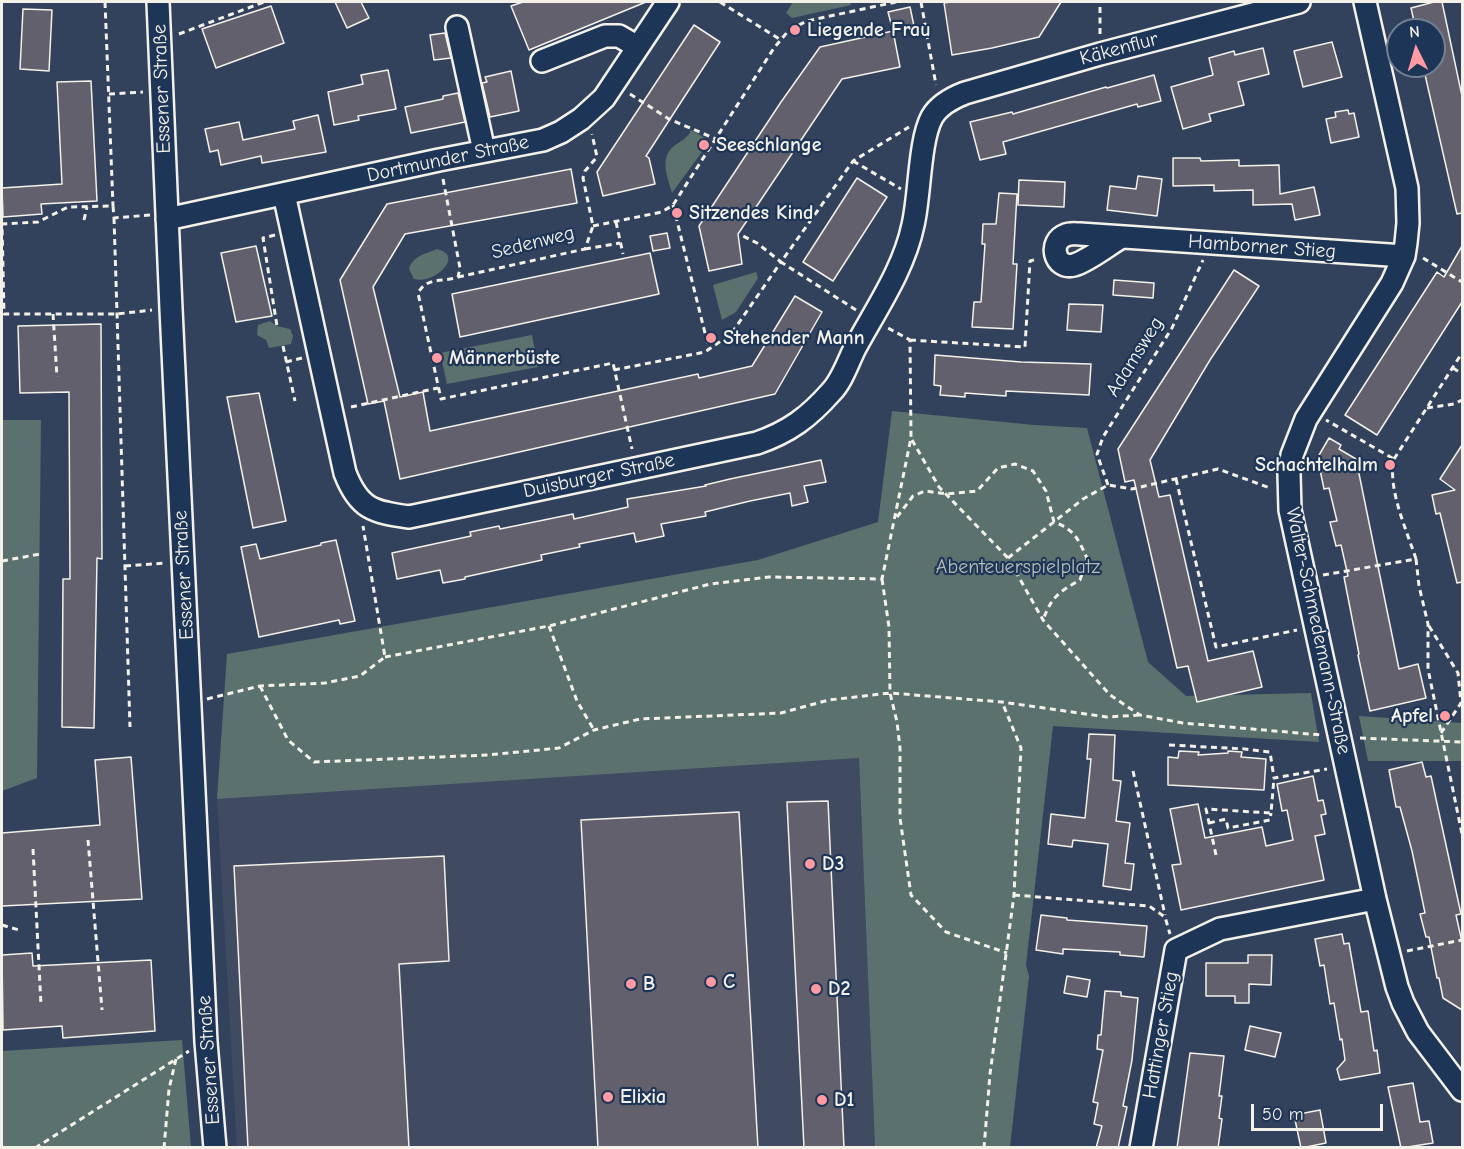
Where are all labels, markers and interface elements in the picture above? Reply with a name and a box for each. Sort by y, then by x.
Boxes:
place label: Liegende Frau [807,18,931,42]
north arrow [1386,18,1446,78]
marker: Liegende Frau [788,23,802,37]
text: N [1409,23,1421,41]
street label: Essener Straße [148,24,176,154]
street label: Käkenflur [1077,27,1161,71]
street label: Dortmunder Straße [365,130,531,188]
place label: Seeschlange [716,133,822,157]
marker: Seeschlange [697,138,711,152]
place label: Sitzendes Kind [689,201,814,225]
marker: Sitzendes Kind [670,206,684,220]
street label: Sedenweg [489,221,577,265]
street label: Hamborner Stieg [1187,230,1337,264]
street label: Adamsweg [1101,313,1169,401]
place label: Stehender Mann [723,326,864,350]
marker: Stehender Mann [704,331,718,345]
place label: Männerbüste [449,346,560,370]
marker: Männerbüste [430,351,444,365]
street label: Duisburger Straße [521,448,677,504]
place label: Schachtelhalm [1255,453,1378,477]
marker: Schachtelhalm [1383,458,1397,472]
street label: Walter-Schmedemann-Straße [1280,505,1356,757]
street label: Essener Straße [169,510,199,640]
park label: Abenteuerspielplatz [936,555,1100,579]
place label: Apfel [1391,704,1433,728]
marker: Apfel [1438,709,1452,723]
place label: D3 [822,852,844,876]
marker: D3 [803,857,817,871]
street label: Hattinger Stieg [1138,969,1184,1101]
place label: C [723,970,735,994]
place label: B [643,972,655,996]
marker: C [704,975,718,989]
marker: B [624,977,638,991]
place label: D2 [828,977,850,1001]
marker: D2 [809,982,823,996]
street label: Essener Straße [193,995,225,1125]
place label: Elixia [620,1085,666,1109]
place label: D1 [834,1088,854,1112]
marker: Elixia [601,1090,615,1104]
scale bar [1254,1092,1386,1130]
marker: D1 [815,1093,829,1107]
text: 50 m [1262,1104,1304,1125]

